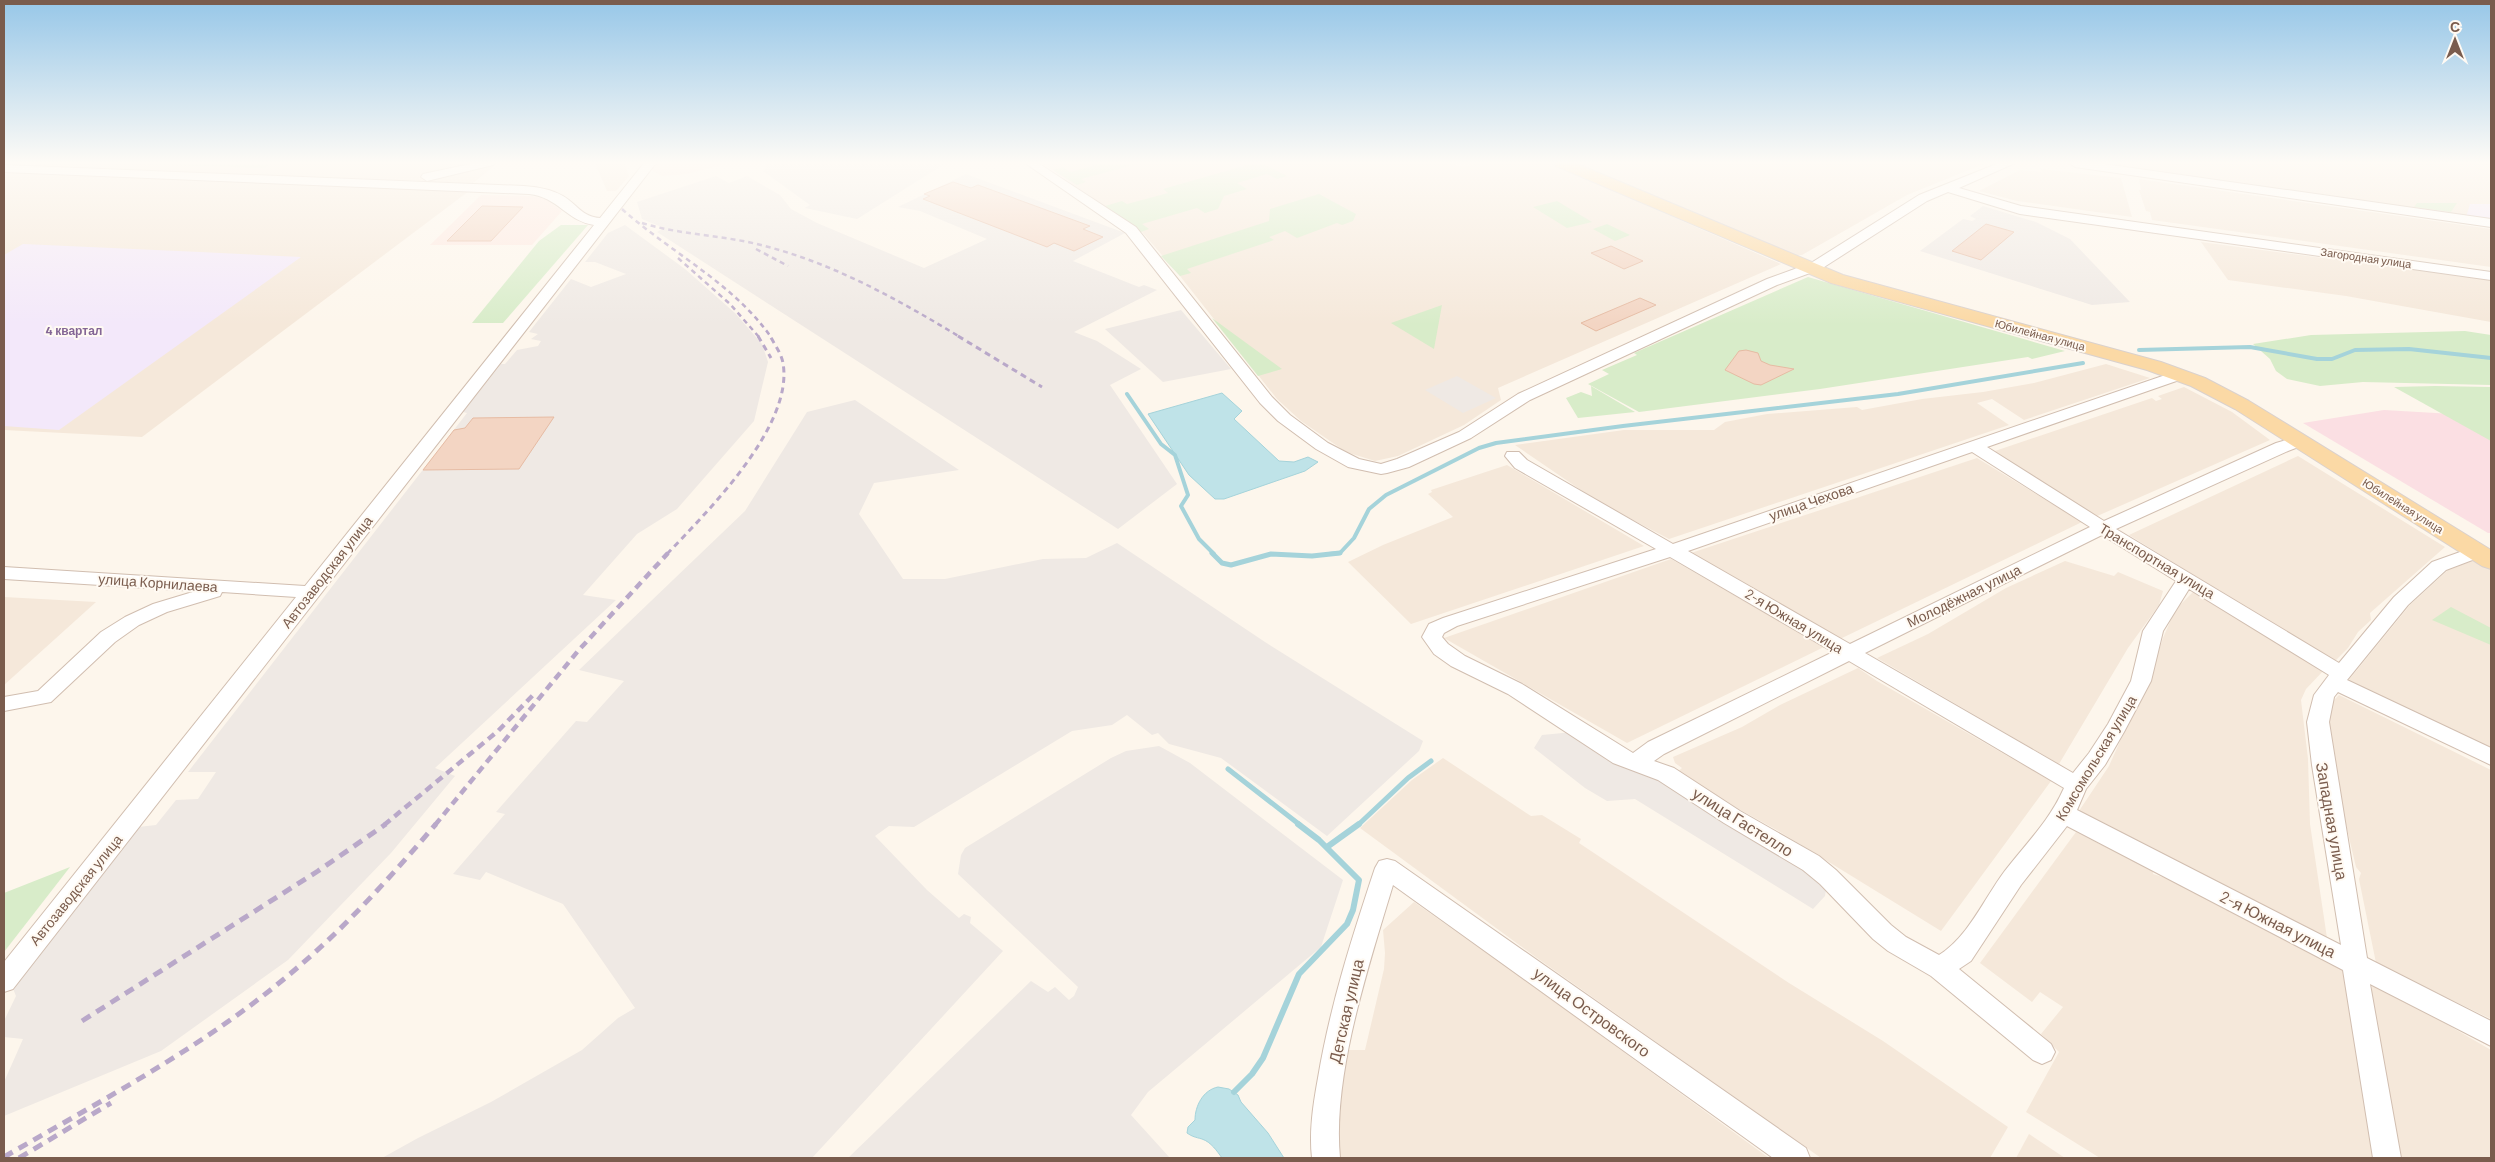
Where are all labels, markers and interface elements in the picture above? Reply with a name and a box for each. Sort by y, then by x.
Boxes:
north arrow [2430,15,2480,65]
text: С [2450,18,2460,35]
street label: Загородная улица [2320,245,2413,270]
street label: Юбилейная улица [1994,316,2087,353]
district label: 4 квартал [46,323,102,338]
street label: Юбилейная улица [2360,475,2447,536]
street label: улица Чехова [1767,479,1855,524]
street label: Автозаводская улица [278,512,376,631]
street label: Транспортная улица [2096,519,2218,602]
street label: Молодёжная улица [1904,560,2024,631]
street label: улица Корнилаева [98,570,218,595]
street label: 2-я Южная улица [1742,585,1847,657]
street label: Комсомольская улица [2051,692,2140,823]
street label: Западная улица [2313,761,2352,881]
street label: улица Гастелло [1689,783,1797,860]
street label: Автозаводская улица [26,831,126,948]
street label: 2-я Южная улица [2217,886,2339,961]
street label: Детская улица [1324,957,1367,1065]
street label: улица Островского [1530,963,1654,1060]

